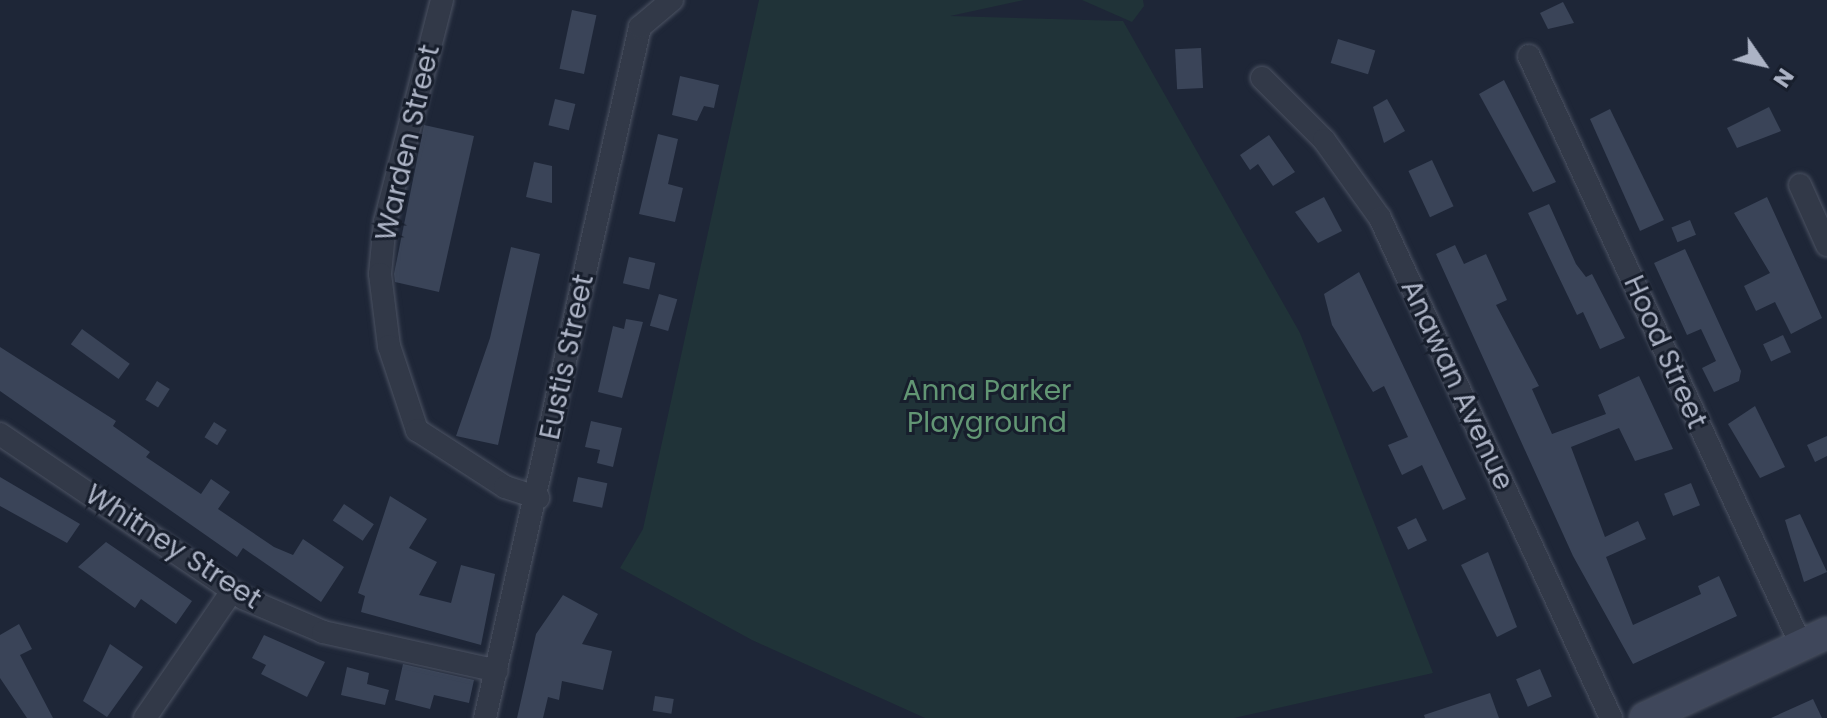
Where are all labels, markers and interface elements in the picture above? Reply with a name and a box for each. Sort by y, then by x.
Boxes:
north arrow [1723,24,1803,104]
street label: Warden Street [369,42,447,244]
text: N [1766,62,1801,93]
street label: Hood Street [1616,270,1714,434]
street label: Eustis Street [533,271,601,443]
street label: Anawan Avenue [1394,275,1520,495]
park label: Anna Parker Playground [903,374,1071,440]
street label: Whitney Street [79,478,267,616]

